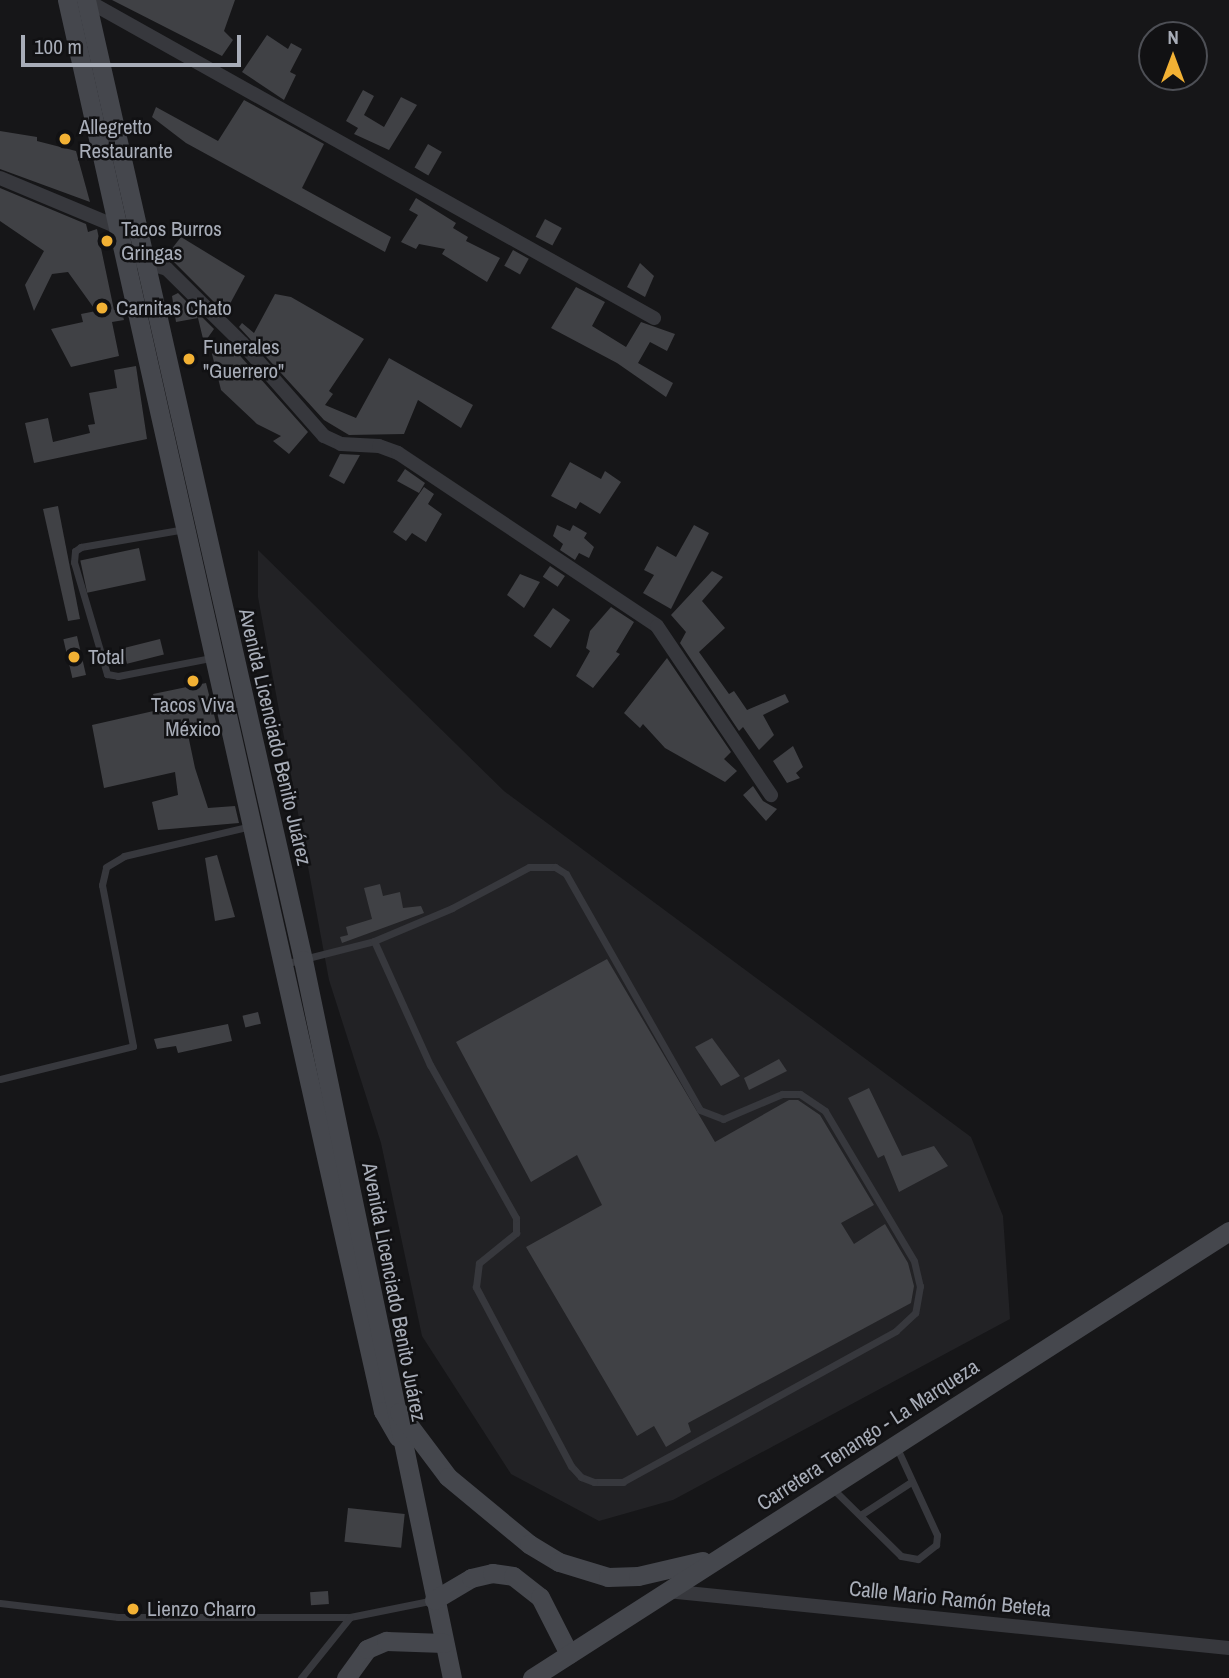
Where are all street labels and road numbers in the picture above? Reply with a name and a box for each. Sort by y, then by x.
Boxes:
street label: Avenida Licenciado Benito Juárez [233,606,317,868]
street label: Avenida Licenciado Benito Juárez [357,1161,431,1423]
street label: Carretera Tenango - La Marqueza [752,1354,984,1516]
street label: Calle Mario Ramón Beteta [848,1576,1052,1622]

